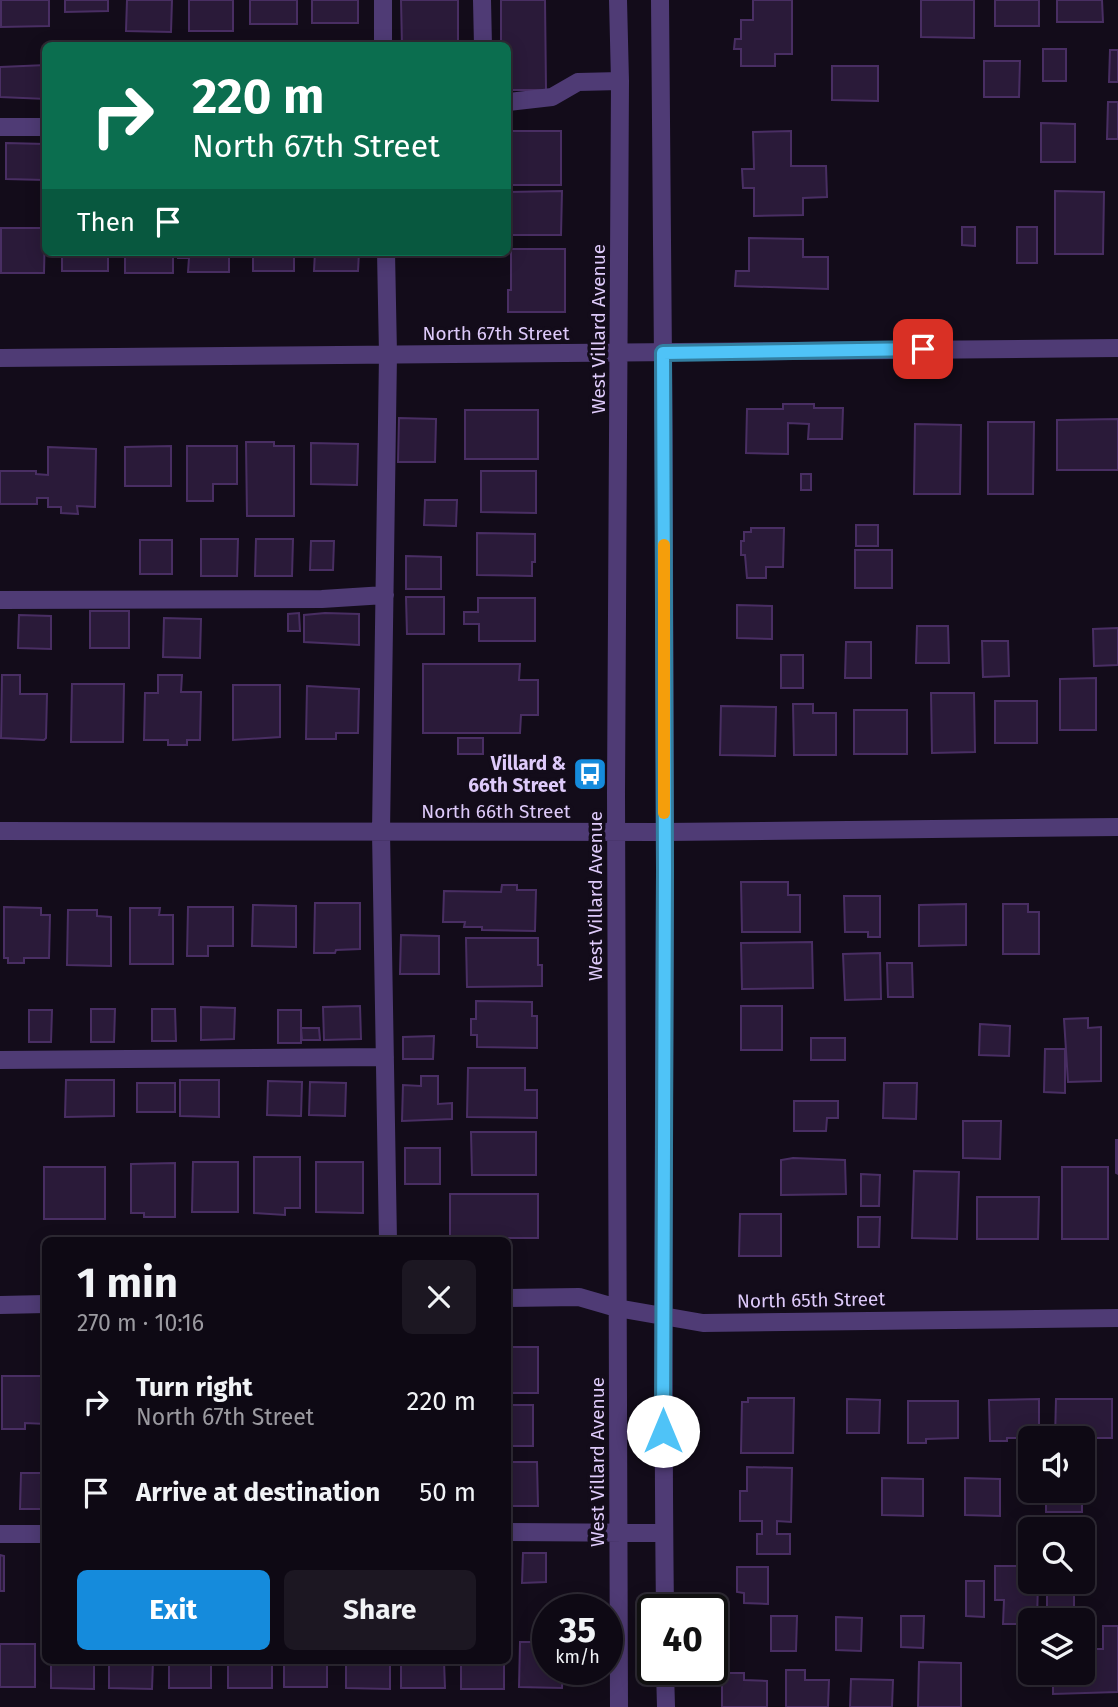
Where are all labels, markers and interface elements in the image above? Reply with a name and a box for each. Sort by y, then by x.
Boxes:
text: 220 m [192,67,324,126]
icon: right [77,70,168,161]
text: North 67th Street [192,127,440,165]
icon: arrive [149,203,187,241]
text: Then [77,207,135,238]
street label: West Villard Avenue [587,244,610,414]
pin [893,319,953,379]
street label: North 67th Street [422,322,570,345]
icon: arrive [904,330,942,368]
place label: Villard & 66th Street [468,752,567,797]
bus stop icon: Villard & 66th Street [571,755,609,793]
street label: North 66th Street [421,800,571,823]
street label: West Villard Avenue [584,811,607,981]
text: 1 min [77,1258,178,1308]
button: close [402,1260,476,1334]
street label: North 65th Street [737,1287,886,1313]
text: 270 m · 10:16 [77,1309,204,1337]
text: Turn right [136,1372,253,1403]
street label: West Villard Avenue [586,1377,609,1547]
icon: right [77,1383,115,1421]
text: 220 m [407,1386,476,1417]
position arrow [626,1394,700,1468]
text: North 67th Street [136,1403,314,1431]
map controls [1018,1426,1095,1685]
button: sound [1018,1426,1095,1503]
icon: arrive [77,1474,115,1512]
text: Arrive at destination [136,1477,380,1508]
text: 50 m [419,1477,476,1508]
button: search [1018,1517,1095,1594]
button: Exit [77,1570,270,1650]
button: Share [284,1570,476,1650]
speed limit sign: 40 [637,1594,728,1685]
button: layers [1018,1608,1095,1685]
text: 35 [559,1609,596,1651]
text: km/h [555,1646,600,1668]

